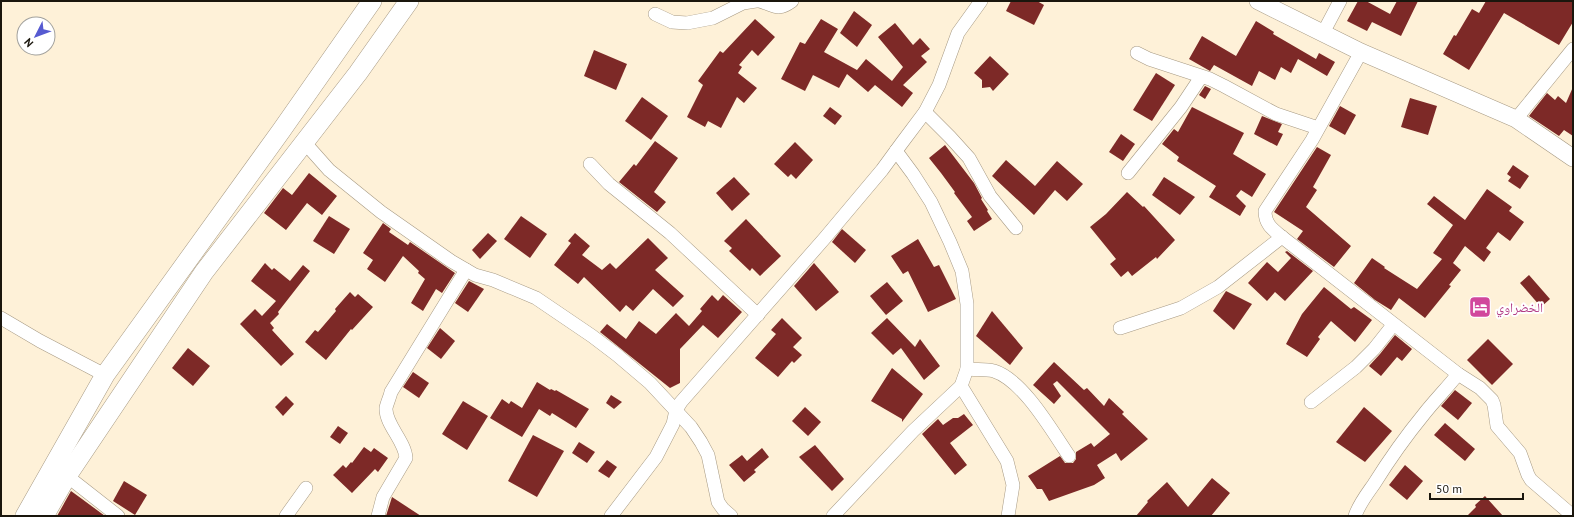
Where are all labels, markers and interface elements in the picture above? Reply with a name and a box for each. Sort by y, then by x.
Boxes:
north arrow [16,16,56,56]
text: N [21,35,36,50]
hotel icon: الخضراوي [1467,294,1493,320]
place label: الخضراوي [1496,299,1543,318]
scale bar [1430,475,1523,501]
text: 50 m [1436,481,1462,496]

